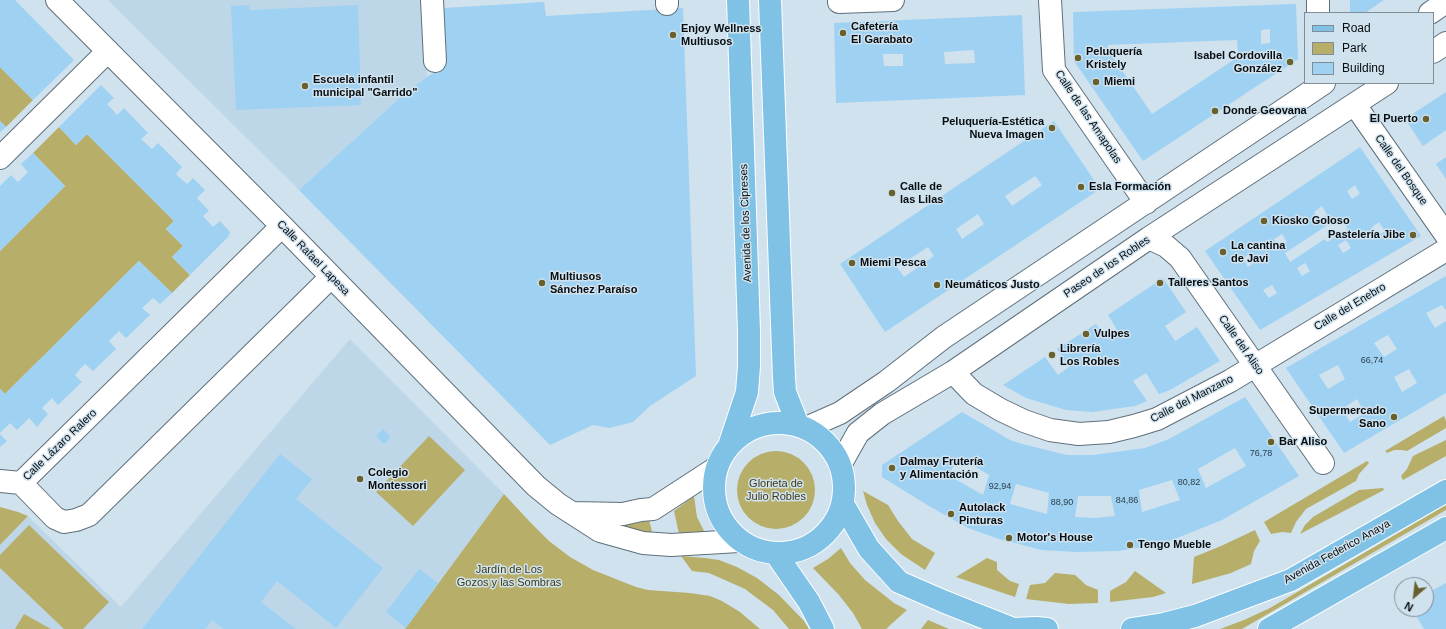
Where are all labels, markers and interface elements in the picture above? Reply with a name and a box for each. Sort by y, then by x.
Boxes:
legend [1304,12,1434,84]
place label: Cafetería El Garabato [851,20,913,46]
text: Road [1342,21,1371,35]
place label: Enjoy Wellness Multiusos [681,22,761,48]
marker: Cafetería El Garabato [838,28,848,38]
marker: Enjoy Wellness Multiusos [668,30,678,40]
text: Park [1342,41,1367,55]
place label: Peluquería Kristely [1086,45,1142,71]
place label: Isabel Cordovilla González [1194,49,1282,75]
marker: Peluquería Kristely [1073,53,1083,63]
marker: Isabel Cordovilla González [1285,57,1295,67]
text: Building [1342,61,1385,75]
street label: Calle de las Amapolas [1052,68,1124,166]
place label: Escuela infantil municipal "Garrido" [313,73,418,99]
place label: Miemi [1104,75,1135,89]
marker: Miemi [1091,77,1101,87]
marker: Escuela infantil municipal "Garrido" [300,81,310,91]
place label: Donde Geovana [1223,104,1307,118]
marker: Donde Geovana [1210,106,1220,116]
place label: El Puerto [1370,112,1418,126]
marker: El Puerto [1421,114,1431,124]
place label: Peluquería-Estética Nueva Imagen [942,115,1044,141]
marker: Peluquería-Estética Nueva Imagen [1047,123,1057,133]
street label: Calle del Bosque [1372,132,1430,208]
street label: Avenida de los Cipreses [737,164,755,282]
place label: Calle de las Lilas [900,180,943,206]
place label: Esla Formación [1089,180,1171,194]
marker: Esla Formación [1076,182,1086,192]
marker: Calle de las Lilas [887,188,897,198]
place label: Kiosko Goloso [1272,214,1350,228]
marker: Kiosko Goloso [1259,216,1269,226]
street label: Calle Rafael Lapesa [274,218,352,298]
place label: Pastelería Jibe [1328,228,1405,242]
marker: Pastelería Jibe [1408,230,1418,240]
street label: Paseo de los Robles [1061,233,1153,301]
place label: La cantina de Javi [1231,239,1285,265]
marker: La cantina de Javi [1218,247,1228,257]
place label: Miemi Pesca [860,256,926,270]
marker: Miemi Pesca [847,258,857,268]
place label: Multiusos Sánchez Paraíso [550,270,637,296]
place label: Talleres Santos [1168,276,1248,290]
marker: Multiusos Sánchez Paraíso [537,278,547,288]
place label: Neumáticos Justo [945,278,1040,292]
marker: Talleres Santos [1155,278,1165,288]
marker: Neumáticos Justo [932,280,942,290]
street label: Calle del Enebro [1312,280,1388,334]
street label: Calle del Aliso [1216,313,1266,377]
place label: Vulpes [1094,327,1130,341]
marker: Vulpes [1081,329,1091,339]
place label: Librería Los Robles [1060,342,1119,368]
marker: Librería Los Robles [1047,350,1057,360]
house number: 66,74 [1361,356,1383,366]
street label: Calle del Manzano [1148,372,1236,426]
place label: Supermercado Sano [1309,404,1386,430]
street label: Calle Lázaro Ralero [20,406,100,484]
marker: Supermercado Sano [1389,412,1399,422]
place label: Bar Aliso [1279,435,1327,449]
marker: Bar Aliso [1266,437,1276,447]
house number: 76,78 [1250,449,1272,459]
place label: Dalmay Frutería y Alimentación [900,455,983,481]
marker: Dalmay Frutería y Alimentación [887,463,897,473]
place label: Colegio Montessori [368,466,427,492]
marker: Colegio Montessori [355,474,365,484]
park label: Glorieta de Julio Robles [746,477,806,503]
house number: 80,82 [1178,478,1200,488]
house number: 92,94 [989,482,1011,492]
house number: 84,86 [1116,496,1138,506]
house number: 88,90 [1051,498,1073,508]
place label: Autolack Pinturas [959,501,1005,527]
marker: Autolack Pinturas [946,509,956,519]
street label: Avenida Federico Anaya [1281,517,1393,587]
place label: Motor's House [1017,531,1093,545]
marker: Motor's House [1004,533,1014,543]
place label: Tengo Mueble [1138,538,1211,552]
marker: Tengo Mueble [1125,540,1135,550]
park label: Jardín de Los Gozos y las Sombras [457,563,561,589]
north arrow [1394,577,1434,617]
text: N [1403,600,1415,614]

